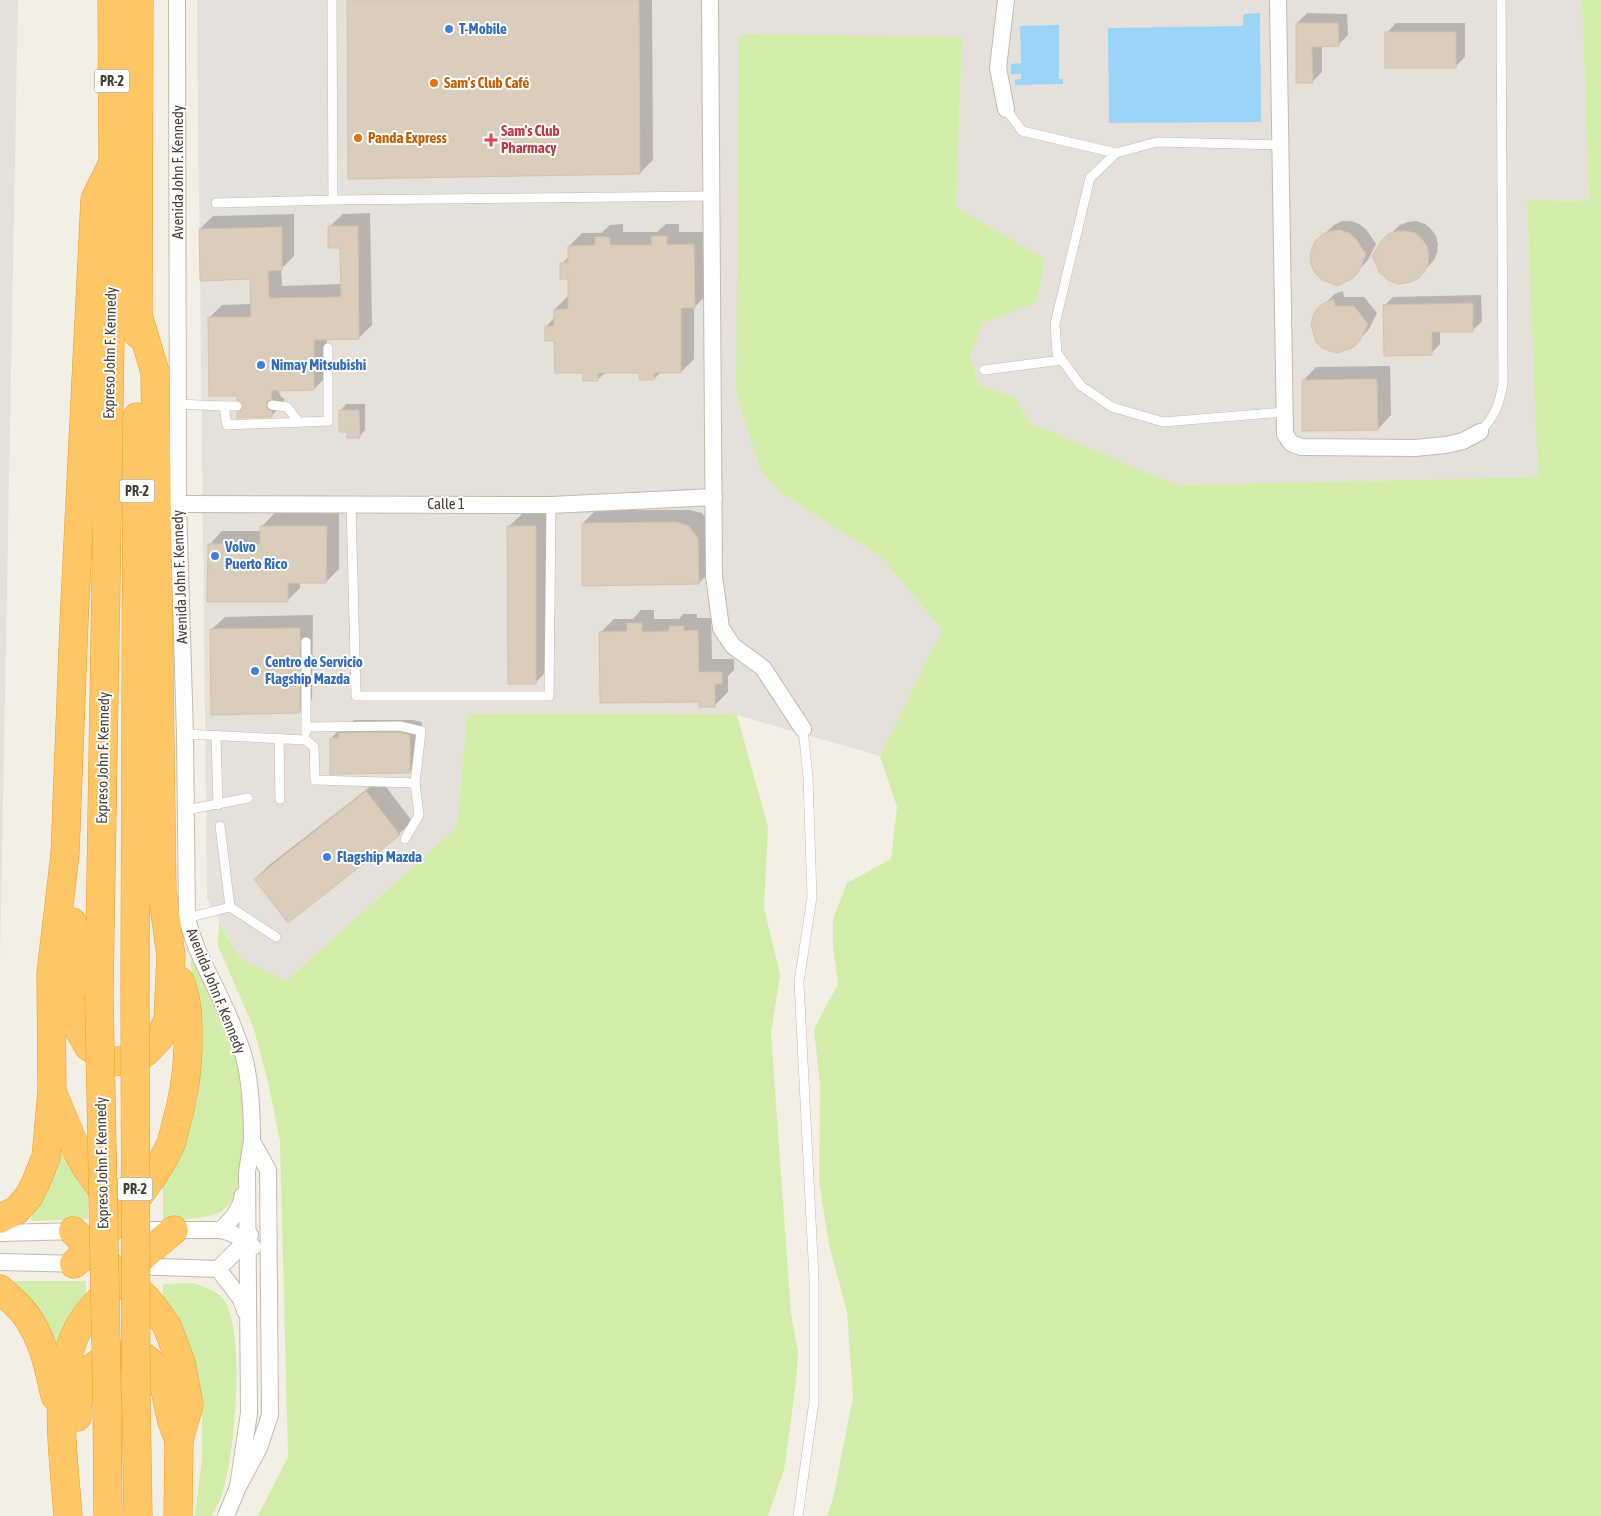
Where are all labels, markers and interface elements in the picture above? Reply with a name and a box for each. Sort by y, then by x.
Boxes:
place label: T-Mobile [459,20,507,37]
marker: T-Mobile [443,23,455,35]
road number: PR-2 [94,70,130,92]
place label: Sam's Club Café [444,74,530,91]
marker: Sam's Club Café [428,77,440,89]
street label: Avenida John F. Kennedy [169,105,186,239]
place label: Sam's Club Pharmacy [501,122,560,156]
place label: Panda Express [368,129,448,146]
marker: Panda Express [352,132,364,144]
marker: Sam's Club Pharmacy [485,134,497,146]
street label: Expreso John F. Kennedy [100,287,119,419]
place label: Nimay Mitsubishi [271,356,366,373]
marker: Nimay Mitsubishi [255,359,267,371]
road number: PR-2 [120,480,154,502]
street label: Calle 1 [427,495,465,512]
street label: Avenida John F. Kennedy [169,510,190,644]
place label: Volvo Puerto Rico [224,538,288,572]
marker: Volvo Puerto Rico [209,550,221,562]
place label: Centro de Servicio Flagship Mazda [265,653,363,687]
marker: Centro de Servicio Flagship Mazda [249,665,261,677]
street label: Expreso John F. Kennedy [93,692,112,824]
place label: Flagship Mazda [337,848,422,865]
marker: Flagship Mazda [321,851,333,863]
street label: Avenida John F. Kennedy [183,926,249,1056]
street label: Expreso John F. Kennedy [92,1097,111,1229]
road number: PR-2 [118,1178,152,1200]

